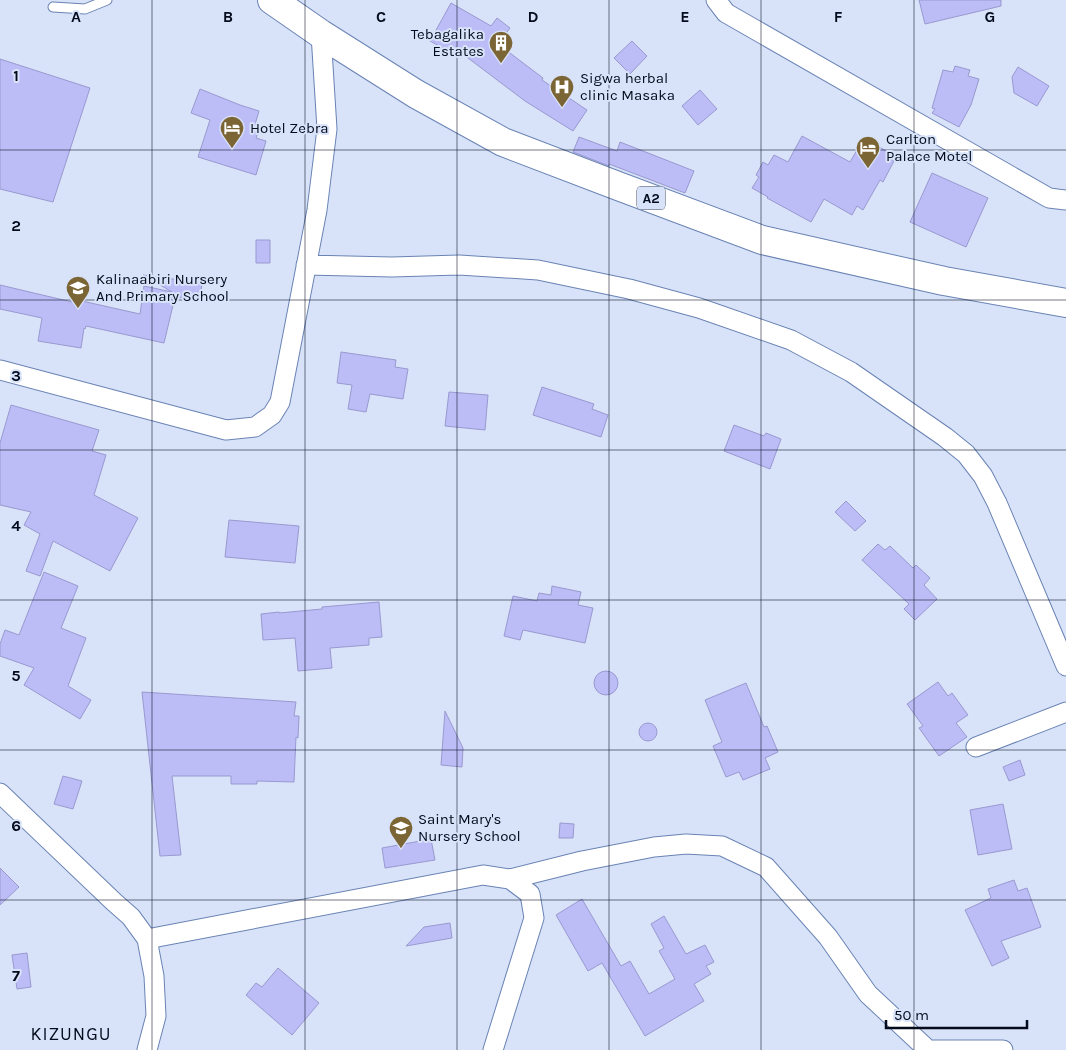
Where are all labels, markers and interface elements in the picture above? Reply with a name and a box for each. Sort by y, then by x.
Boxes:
text: A [71,7,81,26]
text: B [223,7,233,26]
text: C [376,7,386,26]
text: D [528,7,539,26]
text: E [680,7,690,26]
text: F [834,7,843,26]
text: G [985,7,995,26]
place label: Tebagalika Estates [411,25,484,60]
building icon: Tebagalika Estates [488,30,514,64]
text: 1 [13,66,19,85]
place label: Sigwa herbal clinic Masaka [580,69,675,104]
hospital icon: Sigwa herbal clinic Masaka [549,74,575,108]
hotel icon: Hotel Zebra [219,115,245,149]
place label: Hotel Zebra [250,119,328,137]
place label: Carlton Palace Motel [886,130,972,165]
hotel icon: Carlton Palace Motel [855,135,881,169]
road number: A2 [637,187,665,210]
text: 2 [11,216,21,235]
place label: Kalinaabiri Nursery And Primary School [96,270,229,305]
school or university icon: Kalinaabiri Nursery And Primary School [65,275,91,309]
text: 3 [11,366,21,385]
text: 4 [11,516,21,535]
text: 5 [11,666,21,685]
place label: Saint Mary's Nursery School [418,810,521,845]
school or university icon: Saint Mary's Nursery School [388,815,414,849]
text: 6 [11,816,21,835]
text: 7 [12,966,20,985]
scale bar [886,998,1027,1030]
text: 50 m [894,1006,929,1024]
district label: KIZUNGU [30,1023,112,1045]

